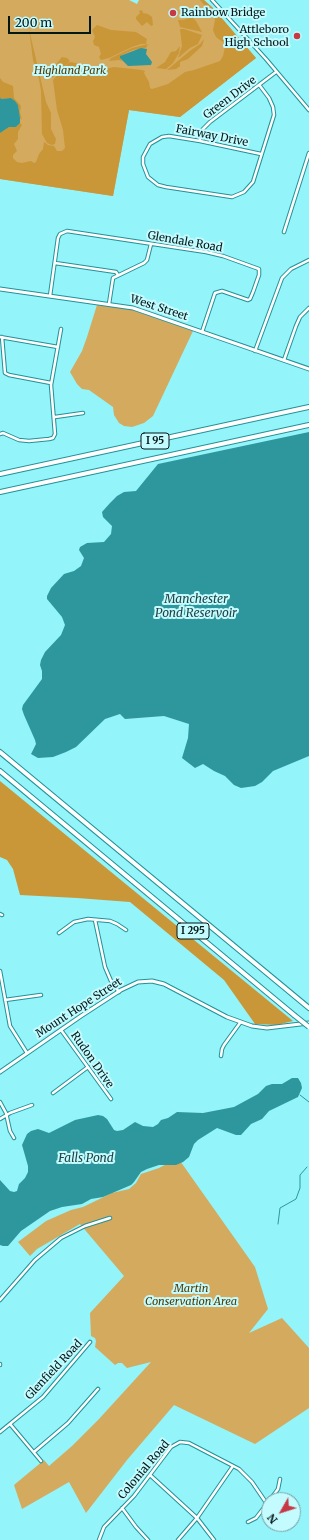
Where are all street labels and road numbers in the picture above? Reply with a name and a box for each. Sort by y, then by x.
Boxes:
street label: Green Drive [201,74,259,122]
street label: Fairway Drive [175,123,249,149]
street label: Glendale Road [147,229,223,255]
street label: West Street [128,292,190,324]
road number: I 95 [141,433,169,449]
road number: I 295 [177,923,209,939]
street label: Mount Hope Street [33,975,125,1041]
street label: Rudon Drive [68,1029,116,1091]
street label: Glenfield Road [23,1337,85,1403]
street label: Colonial Road [116,1438,172,1502]

